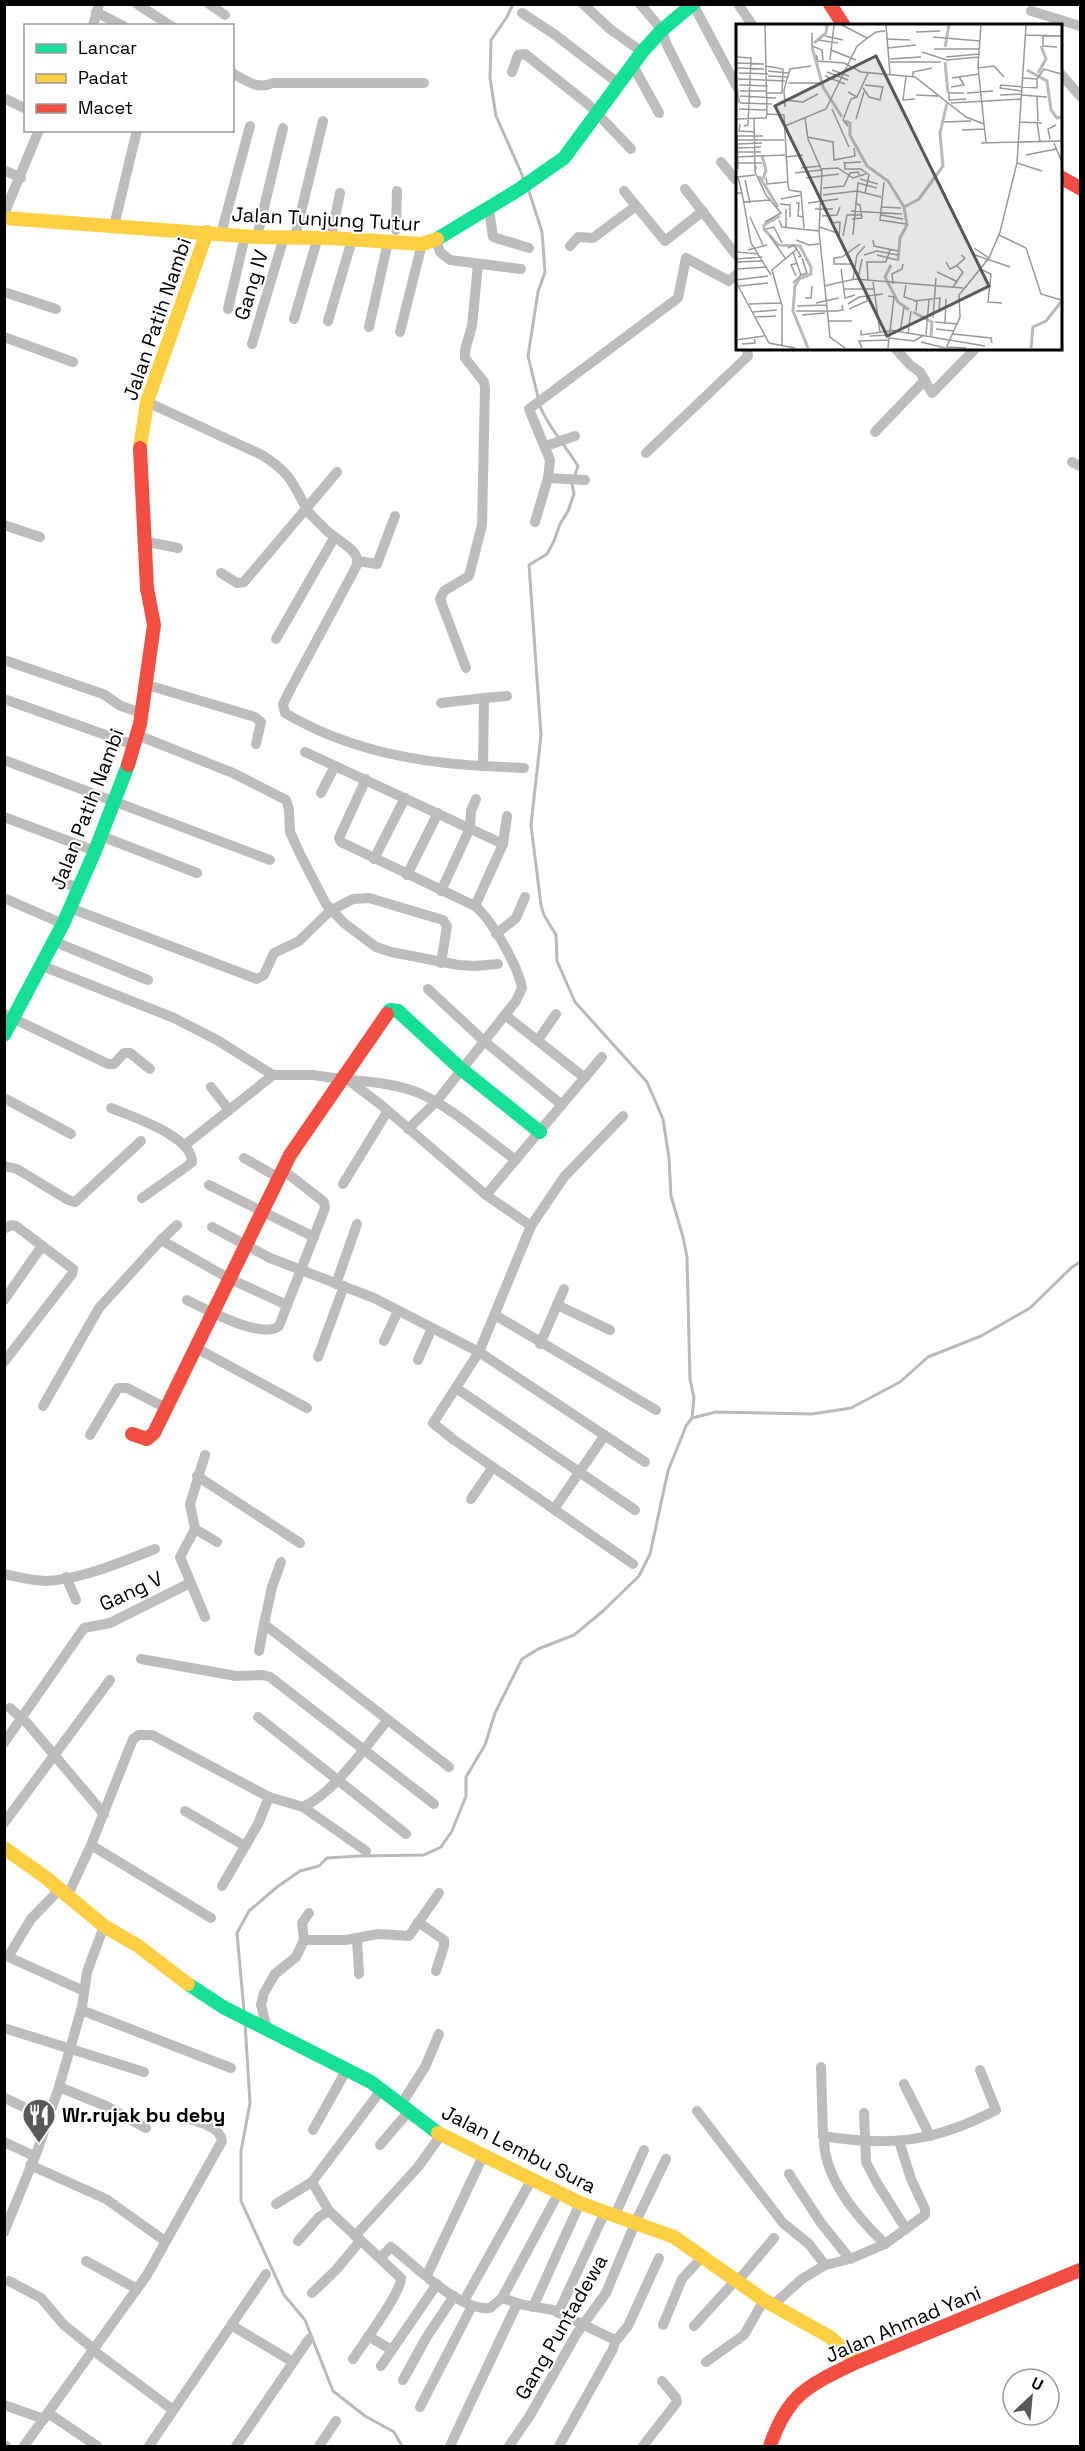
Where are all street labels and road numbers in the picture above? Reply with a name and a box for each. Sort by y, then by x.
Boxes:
street label: Jalan Tunjung Tutur [231,201,421,237]
street label: Jalan Patih Nambi [117,234,197,404]
street label: Gang IV [228,247,274,323]
street label: Jalan Patih Nambi [44,725,130,893]
street label: Gang V [95,1565,167,1617]
street label: Jalan Lembu Sura [437,2099,601,2199]
street label: Gang Puntadewa [509,2250,613,2404]
street label: Jalan Ahmad Yani [821,2279,985,2369]

